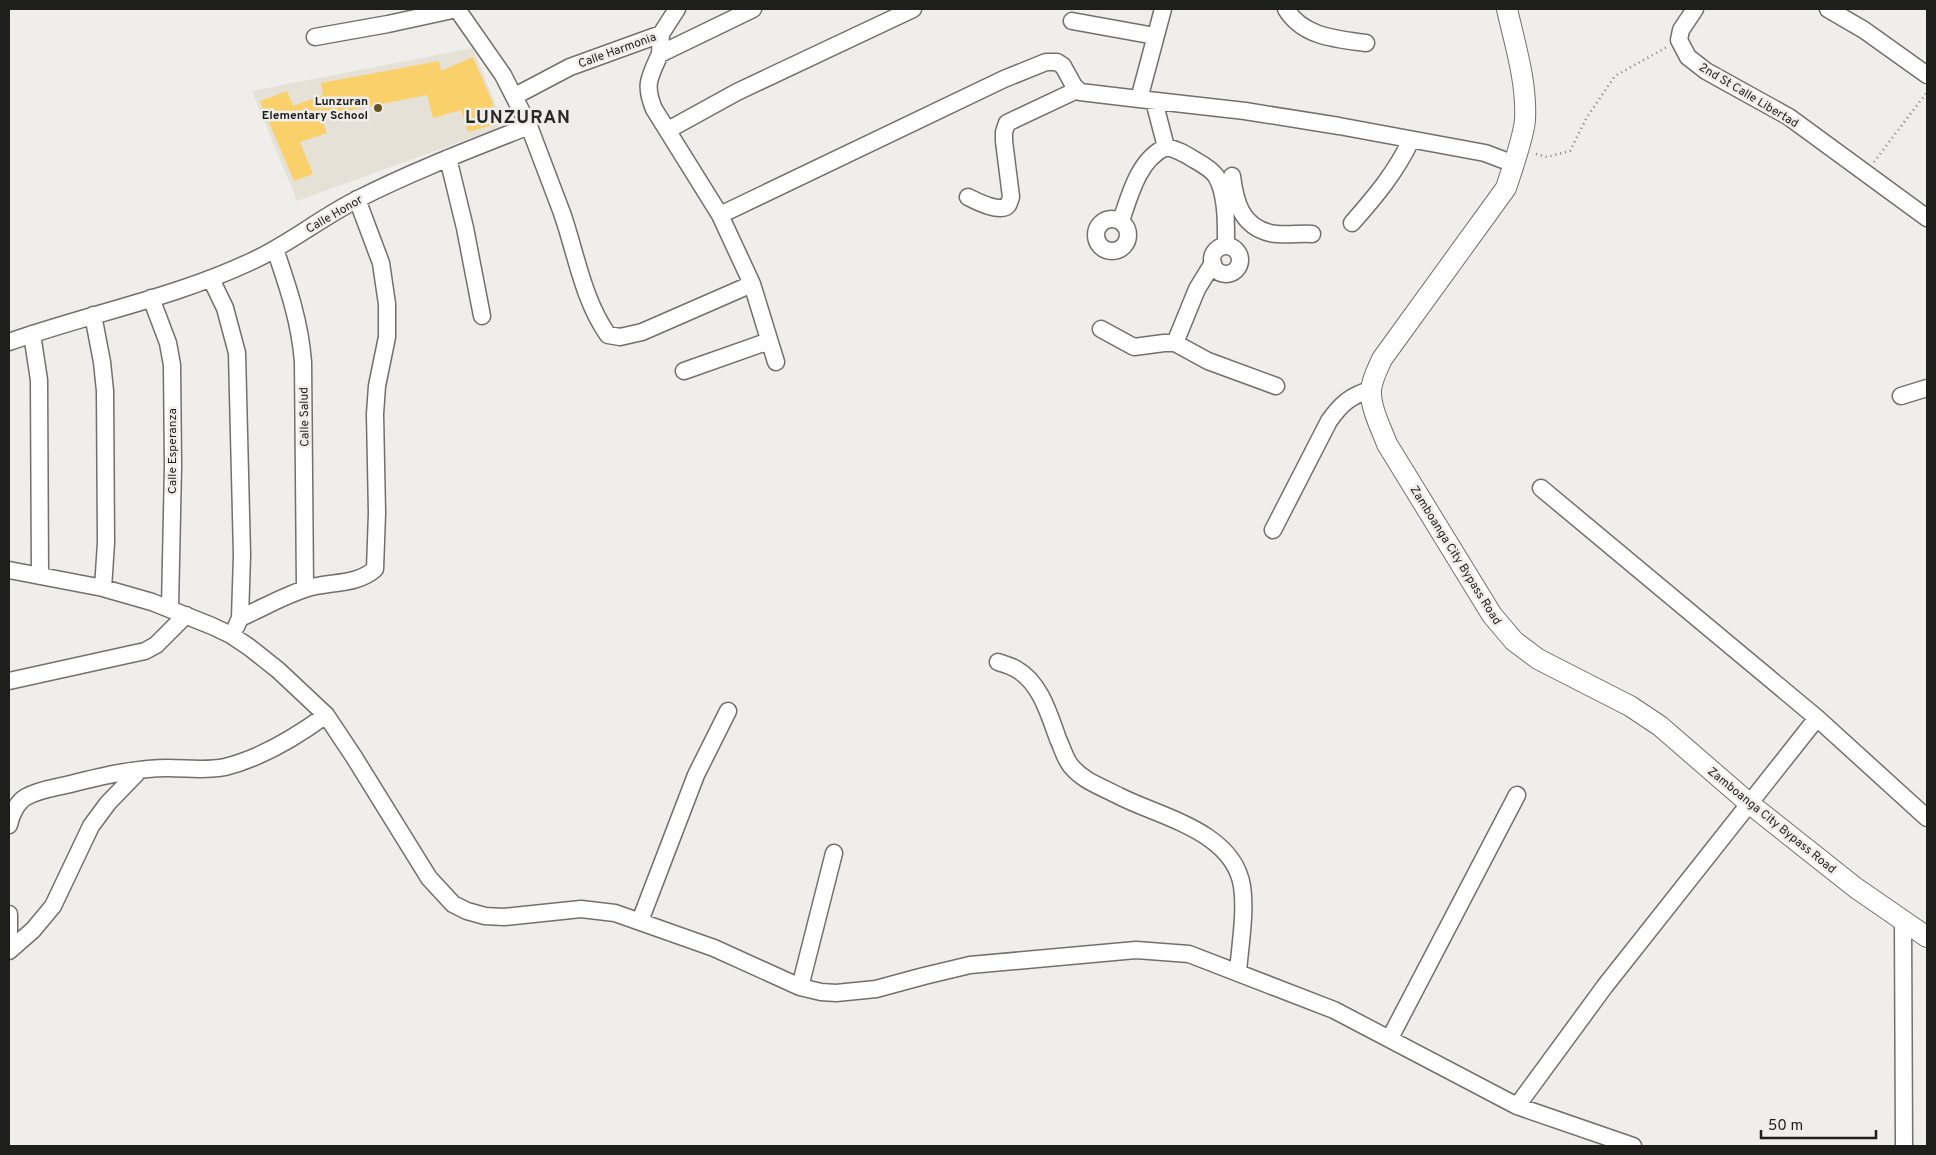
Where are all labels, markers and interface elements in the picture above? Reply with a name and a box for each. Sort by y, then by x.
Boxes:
street label: Calle Harmonia [576,29,659,72]
street label: 2nd St Calle Libertad [1696,60,1801,132]
place label: Lunzuran Elementary School [262,94,368,124]
marker: Lunzuran Elementary School [372,102,384,114]
district label: LUNZURAN [465,107,571,130]
street label: Calle Honor [303,192,366,238]
street label: Calle Salud [296,387,314,447]
street label: Calle Esperanza [165,408,181,494]
street label: Zamboanga City Bypass Road [1406,483,1505,628]
street label: Zamboanga City Bypass Road [1704,764,1839,878]
scale bar [1761,1108,1876,1140]
text: 50 m [1768,1117,1803,1136]

